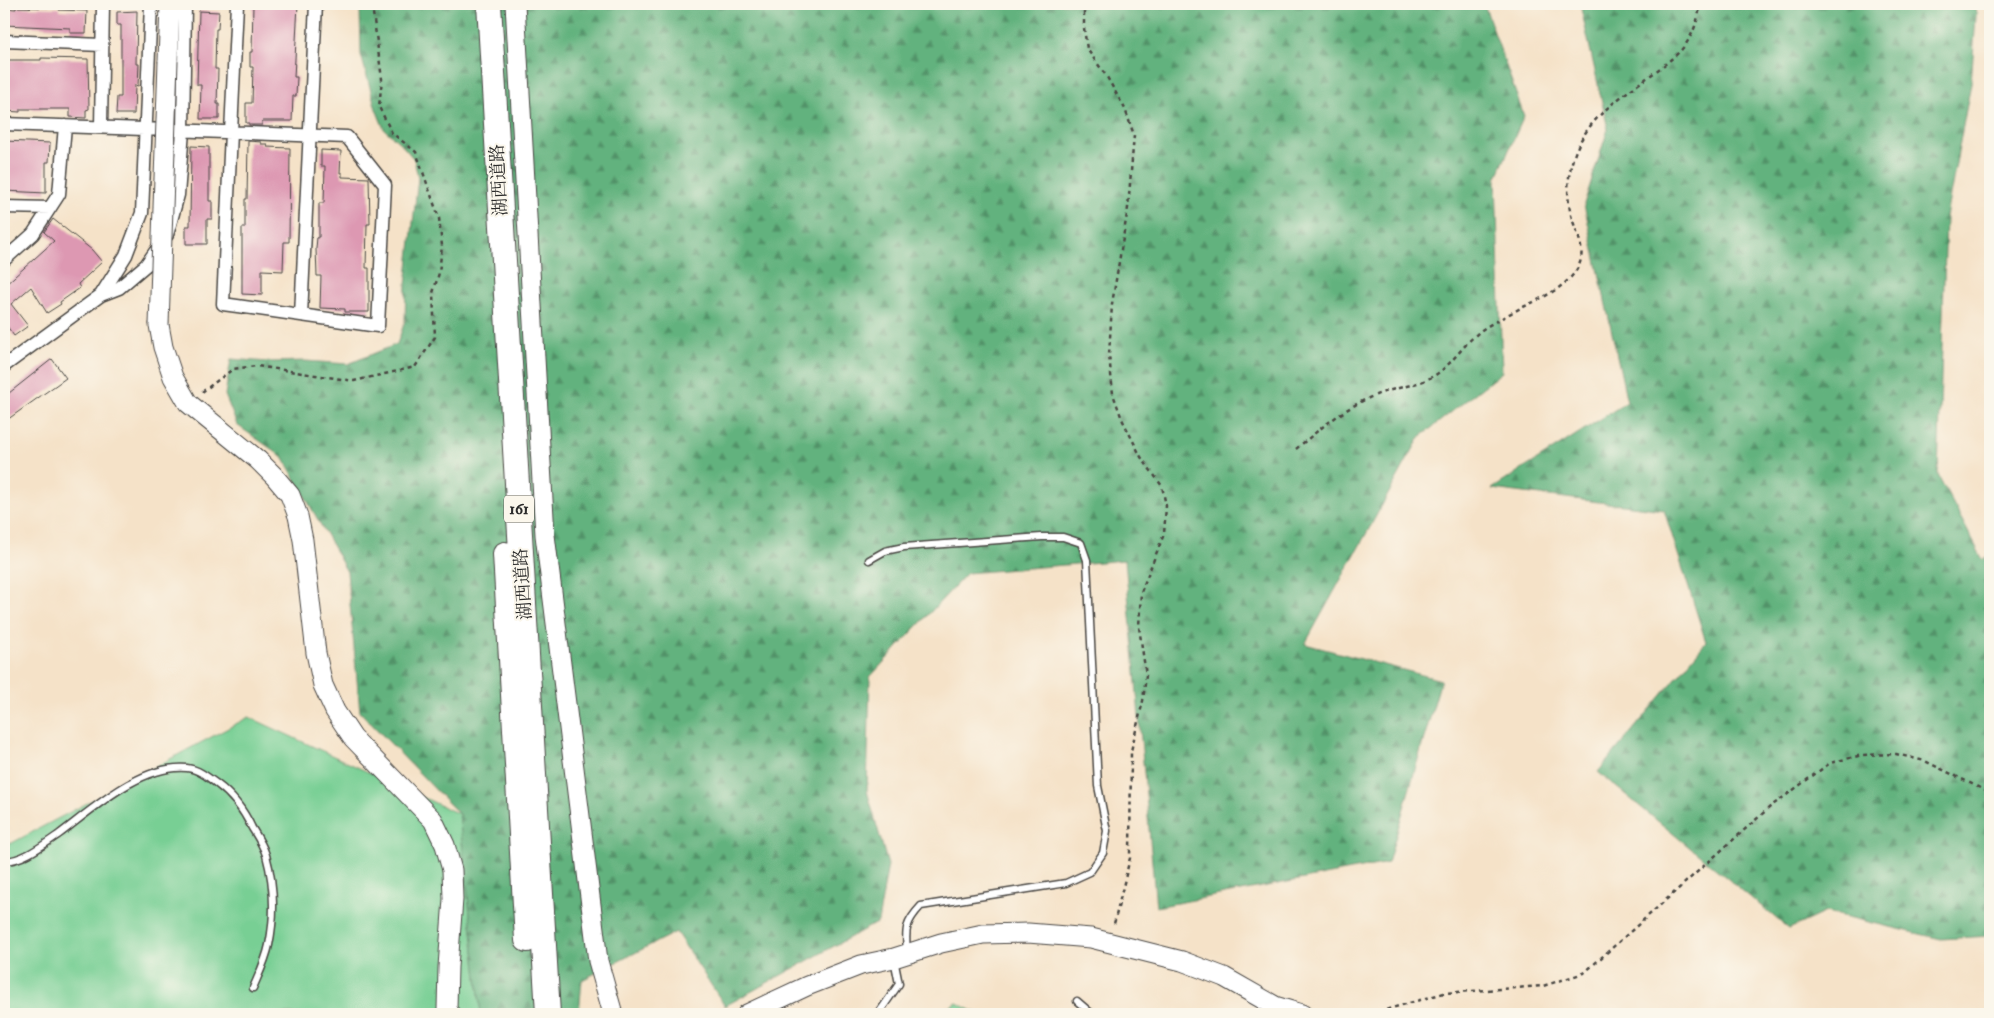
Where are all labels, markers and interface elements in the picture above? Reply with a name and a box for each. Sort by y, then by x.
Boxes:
street label: 湖西道路 [486,143,512,217]
road number: 161 [504,496,534,522]
street label: 湖西道路 [509,547,537,621]

